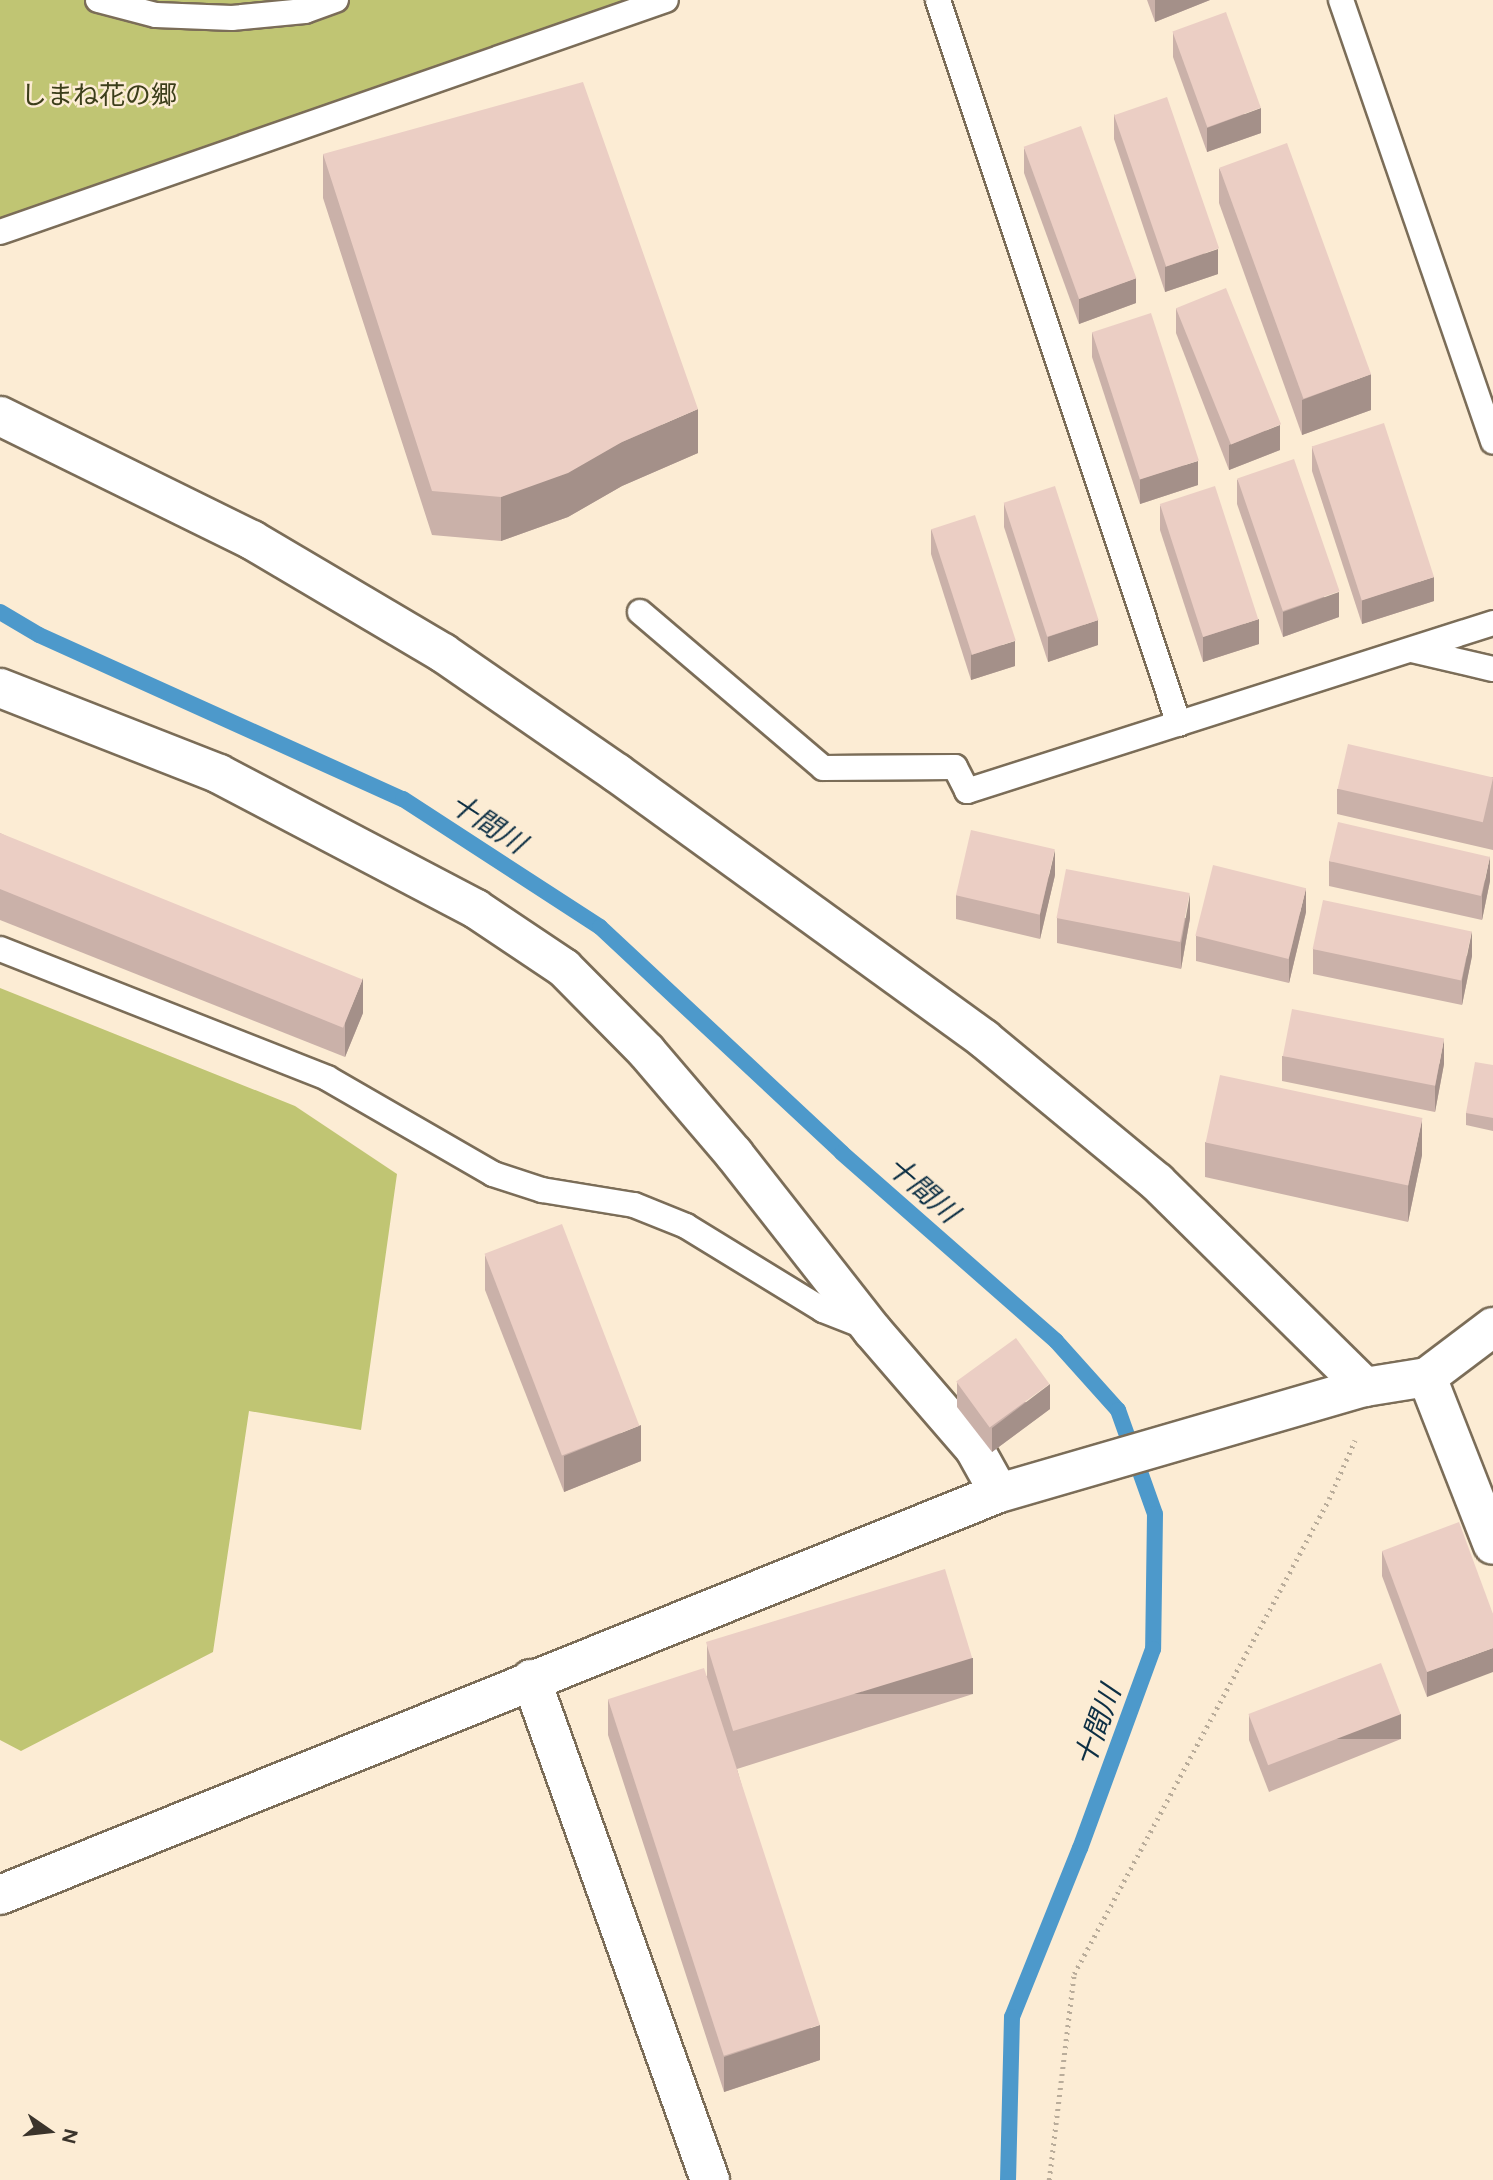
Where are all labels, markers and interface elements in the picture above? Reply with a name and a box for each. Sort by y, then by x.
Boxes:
park label: しまね花の郷 [21,80,177,112]
water label: 十間川 [444,786,532,860]
water label: 十間川 [880,1149,966,1229]
water label: 十間川 [1067,1681,1127,1771]
north arrow [14,2096,84,2166]
text: N [57,2126,83,2146]

